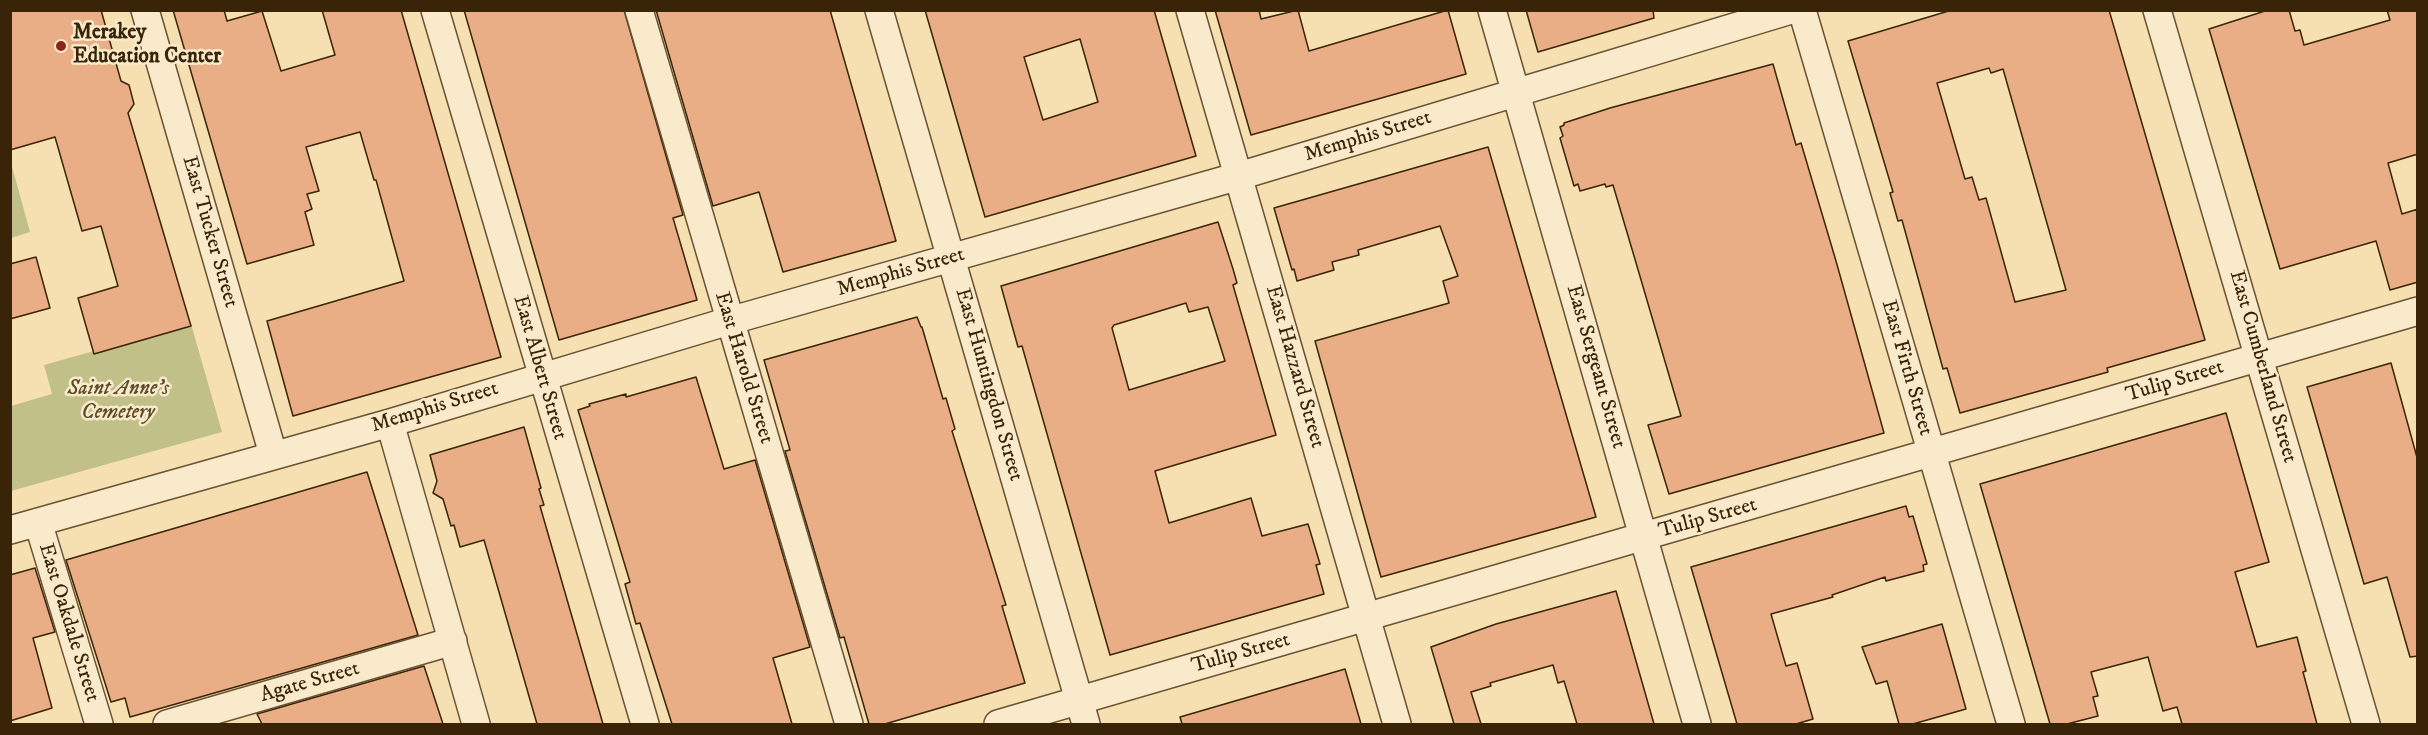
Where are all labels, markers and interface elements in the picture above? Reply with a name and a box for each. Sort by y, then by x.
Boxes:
place label: Merakey Education Center [73,21,221,71]
marker: Merakey Education Center [54,39,68,53]
street label: Memphis Street [1301,106,1435,168]
street label: East Tucker Street [175,153,243,311]
street label: Memphis Street [834,243,968,303]
street label: East Cumberland Street [2222,268,2302,466]
street label: East Sergeant Street [1560,282,1630,452]
street label: East Hazzard Street [1259,283,1329,451]
street label: East Huntingdon Street [948,286,1028,484]
street label: East Harold Street [708,289,778,447]
street label: East Albert Street [506,293,572,443]
street label: East Firth Street [1875,297,1937,439]
street label: Tulip Street [2123,355,2227,409]
park label: Saint Anne's Cemetery [67,377,169,427]
street label: Memphis Street [368,377,502,439]
street label: Tulip Street [1656,493,1760,545]
street label: East Oakdale Street [32,541,104,705]
street label: Tulip Street [1189,628,1293,680]
street label: Agate Street [257,657,363,709]

